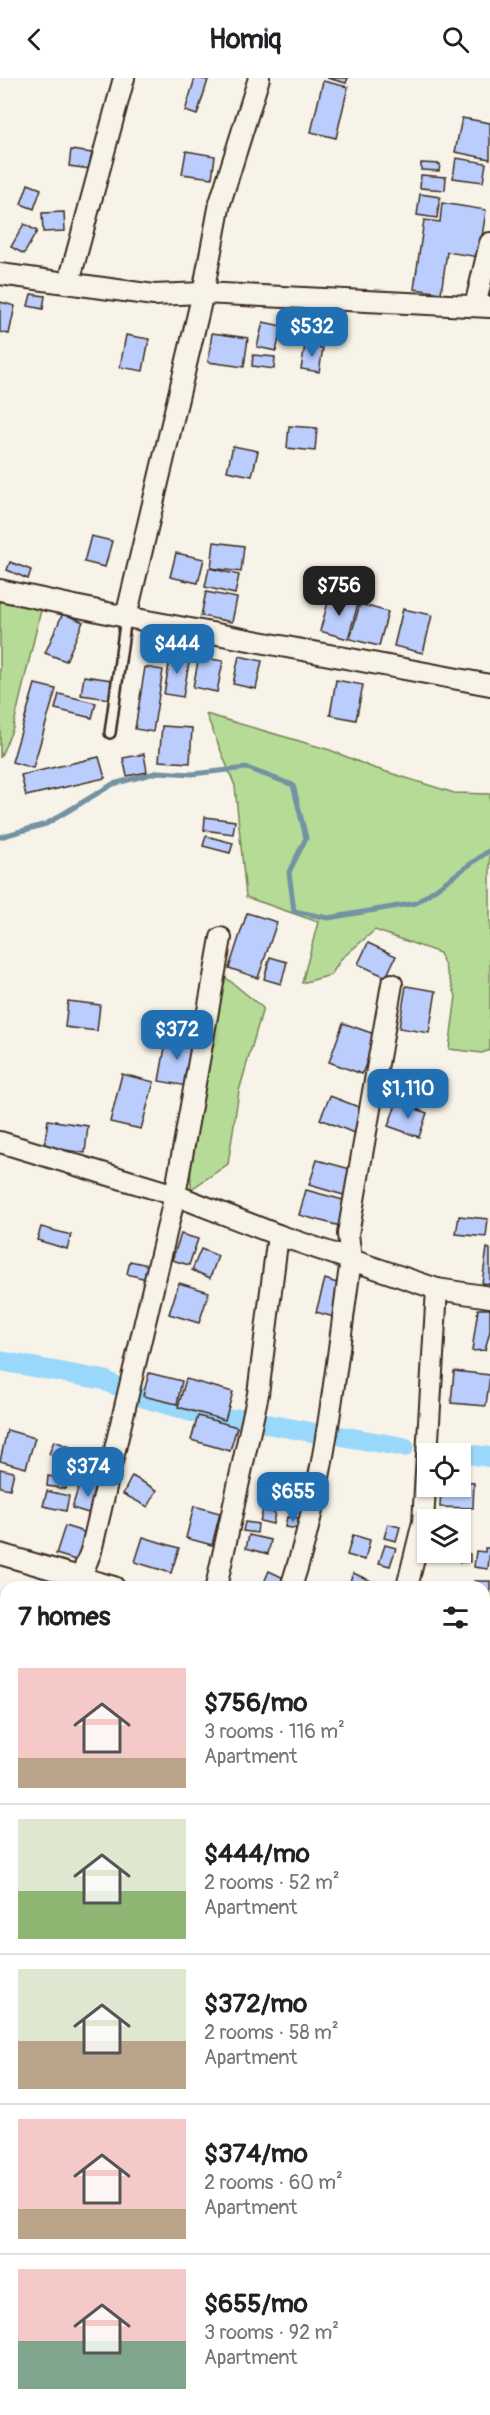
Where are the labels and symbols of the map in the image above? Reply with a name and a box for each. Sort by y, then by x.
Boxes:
pin: $532 [276,307,348,358]
pin: $756 [303,566,375,617]
pin: $444 [141,624,213,675]
pin: $372 [141,1010,213,1061]
pin: $1,110 [359,1069,457,1120]
pin: $374 [52,1447,124,1498]
pin: $655 [257,1472,329,1523]

